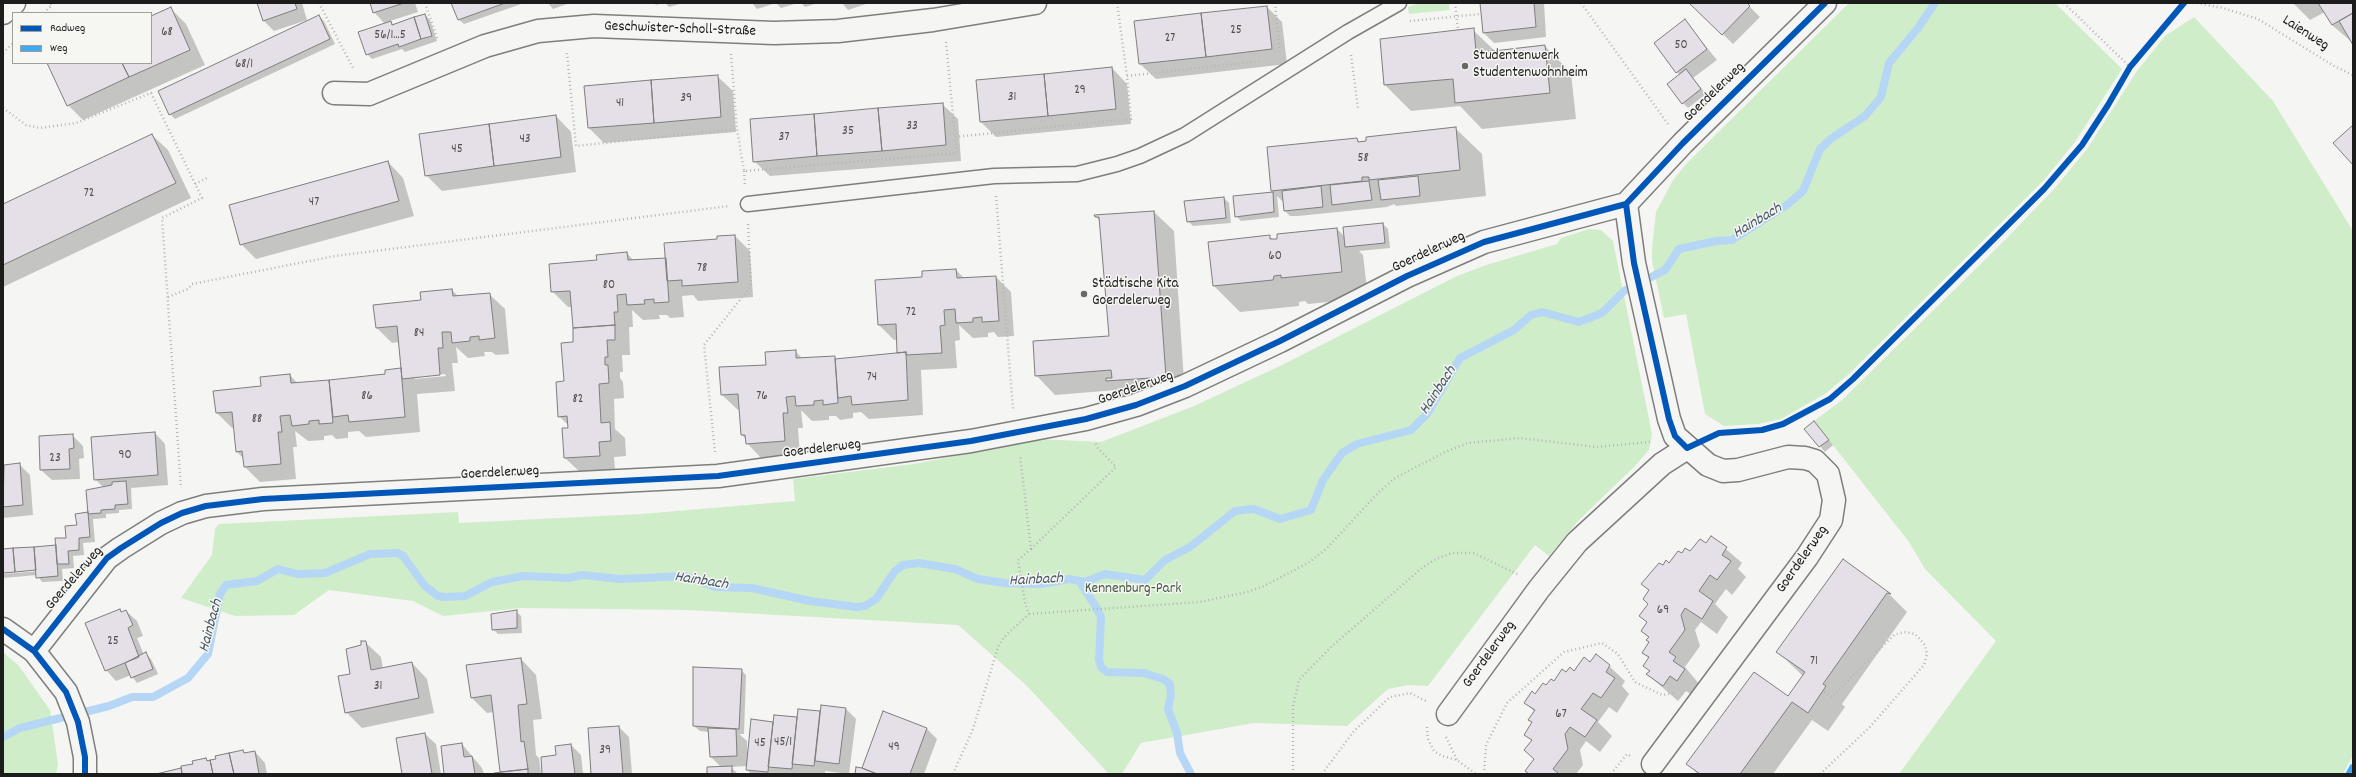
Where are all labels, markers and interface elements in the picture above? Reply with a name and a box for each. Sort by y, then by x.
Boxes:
legend [12,12,152,64]
street label: Laienweg [2278,12,2332,56]
street label: Geschwister-Scholl-Straße [604,18,756,42]
text: Radweg [50,20,85,37]
house number: 25 [1230,23,1242,39]
house number: 68 [161,25,173,41]
house number: 56/1...5 [374,28,406,44]
house number: 27 [1165,31,1175,47]
house number: 50 [1674,38,1688,54]
text: Weg [50,40,67,57]
place label: Studentenwerk Studentenwohnheim [1473,48,1588,83]
house number: 68/1 [235,57,253,73]
street label: Goerdelerweg [1680,59,1750,127]
marker: Studentenwerk Studentenwohnheim [1460,61,1470,71]
house number: 29 [1074,83,1086,99]
house number: 31 [1008,90,1016,106]
house number: 39 [680,91,692,107]
house number: 41 [616,96,624,112]
house number: 33 [906,119,918,135]
house number: 35 [842,124,854,140]
house number: 37 [779,130,789,146]
house number: 43 [519,132,531,148]
house number: 45 [451,142,463,158]
house number: 58 [1357,151,1369,167]
house number: 72 [84,186,94,202]
house number: 47 [309,195,319,211]
water label: Hainbach [1730,200,1786,244]
street label: Goerdelerweg [1390,228,1468,278]
house number: 60 [1268,249,1282,265]
house number: 78 [697,261,707,277]
place label: Städtische Kita Goerdelerweg [1092,276,1178,311]
house number: 80 [603,278,615,294]
marker: Städtische Kita Goerdelerweg [1079,289,1089,299]
house number: 72 [906,305,916,321]
house number: 84 [414,326,424,342]
water label: Hainbach [1416,363,1462,419]
street label: Goerdelerweg [1096,368,1176,410]
house number: 74 [867,370,877,386]
house number: 86 [361,389,373,405]
house number: 76 [756,389,768,405]
house number: 82 [573,392,583,408]
house number: 88 [252,412,262,428]
street label: Goerdelerweg [782,436,862,464]
house number: 90 [118,448,132,464]
house number: 23 [49,451,61,467]
street label: Goerdelerweg [460,463,540,485]
street label: Goerdelerweg [1773,523,1833,597]
street label: Goerdelerweg [42,543,108,615]
water label: Hainbach [673,568,729,596]
water label: Hainbach [1008,570,1064,592]
park label: Kennenburg-Park [1085,581,1181,599]
water label: Hainbach [196,597,228,655]
house number: 69 [1657,603,1669,619]
street label: Goerdelerweg [1460,618,1520,692]
house number: 25 [107,634,119,650]
house number: 71 [1810,654,1818,670]
house number: 31 [374,679,382,695]
house number: 67 [1555,707,1567,723]
house number: 45/1 [774,735,792,751]
house number: 45 [754,736,766,752]
house number: 49 [888,740,900,756]
house number: 39 [599,743,611,759]

